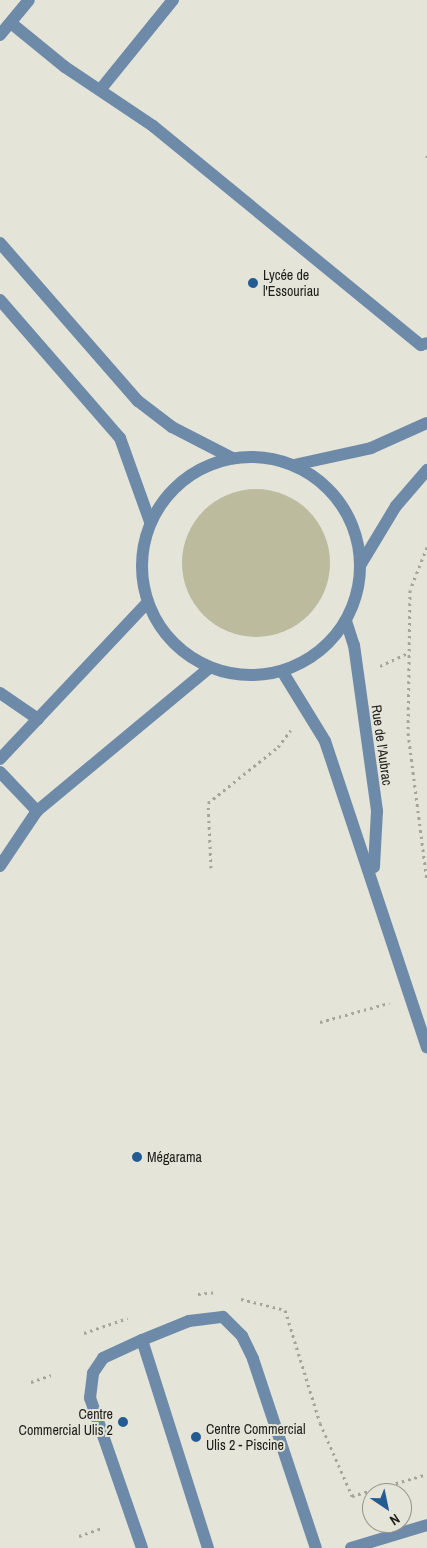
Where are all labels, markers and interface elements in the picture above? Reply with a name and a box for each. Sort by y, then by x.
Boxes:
place label: Lycée de l'Essouriau [263,267,319,300]
marker: Lycée de l'Essouriau [247,277,259,289]
street label: Rue de l'Aubrac [368,704,396,786]
place label: Mégarama [147,1149,202,1165]
marker: Mégarama [131,1151,143,1163]
place label: Centre Commercial Ulis 2 [19,1406,113,1438]
marker: Centre Commercial Ulis 2 [117,1416,129,1428]
place label: Centre Commercial Ulis 2 - Piscine [206,1421,306,1454]
marker: Centre Commercial Ulis 2 - Piscine [190,1431,202,1443]
north arrow [362,1483,412,1533]
text: N [386,1510,403,1529]

